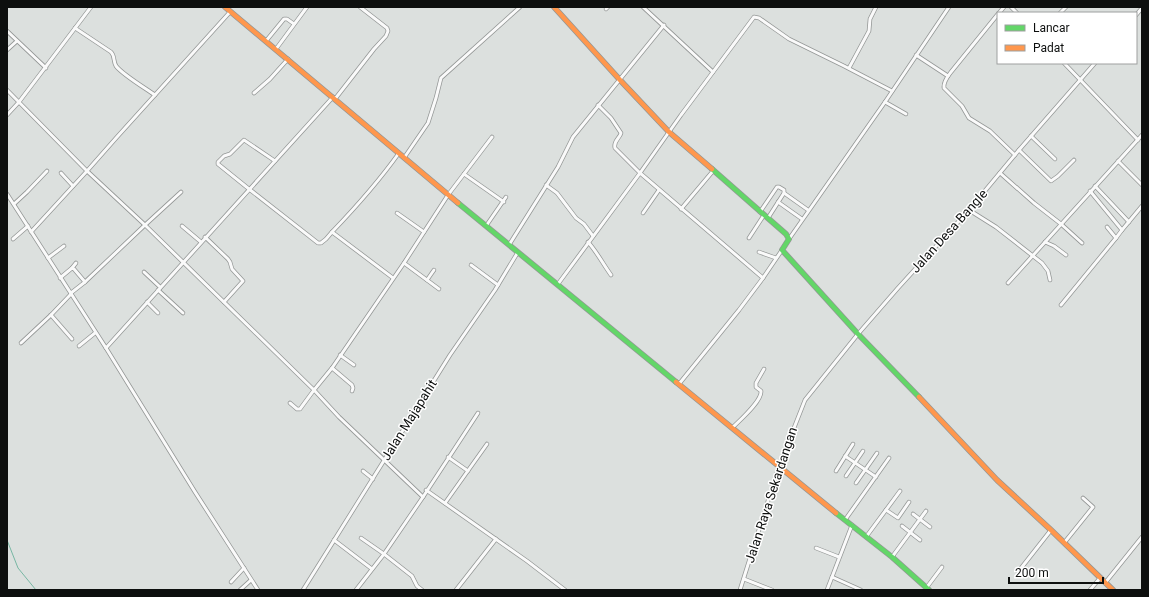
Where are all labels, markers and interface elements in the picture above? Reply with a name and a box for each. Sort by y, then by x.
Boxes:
legend [997,12,1137,64]
text: Lancar [1033,21,1070,35]
text: Padat [1033,41,1064,55]
street label: Jalan Desa Bangle [908,186,990,276]
street label: Jalan Majapahit [378,377,440,463]
street label: Jalan Raya Sekardangan [742,425,800,565]
scale bar [1009,559,1103,585]
text: 200 m [1015,566,1049,580]

